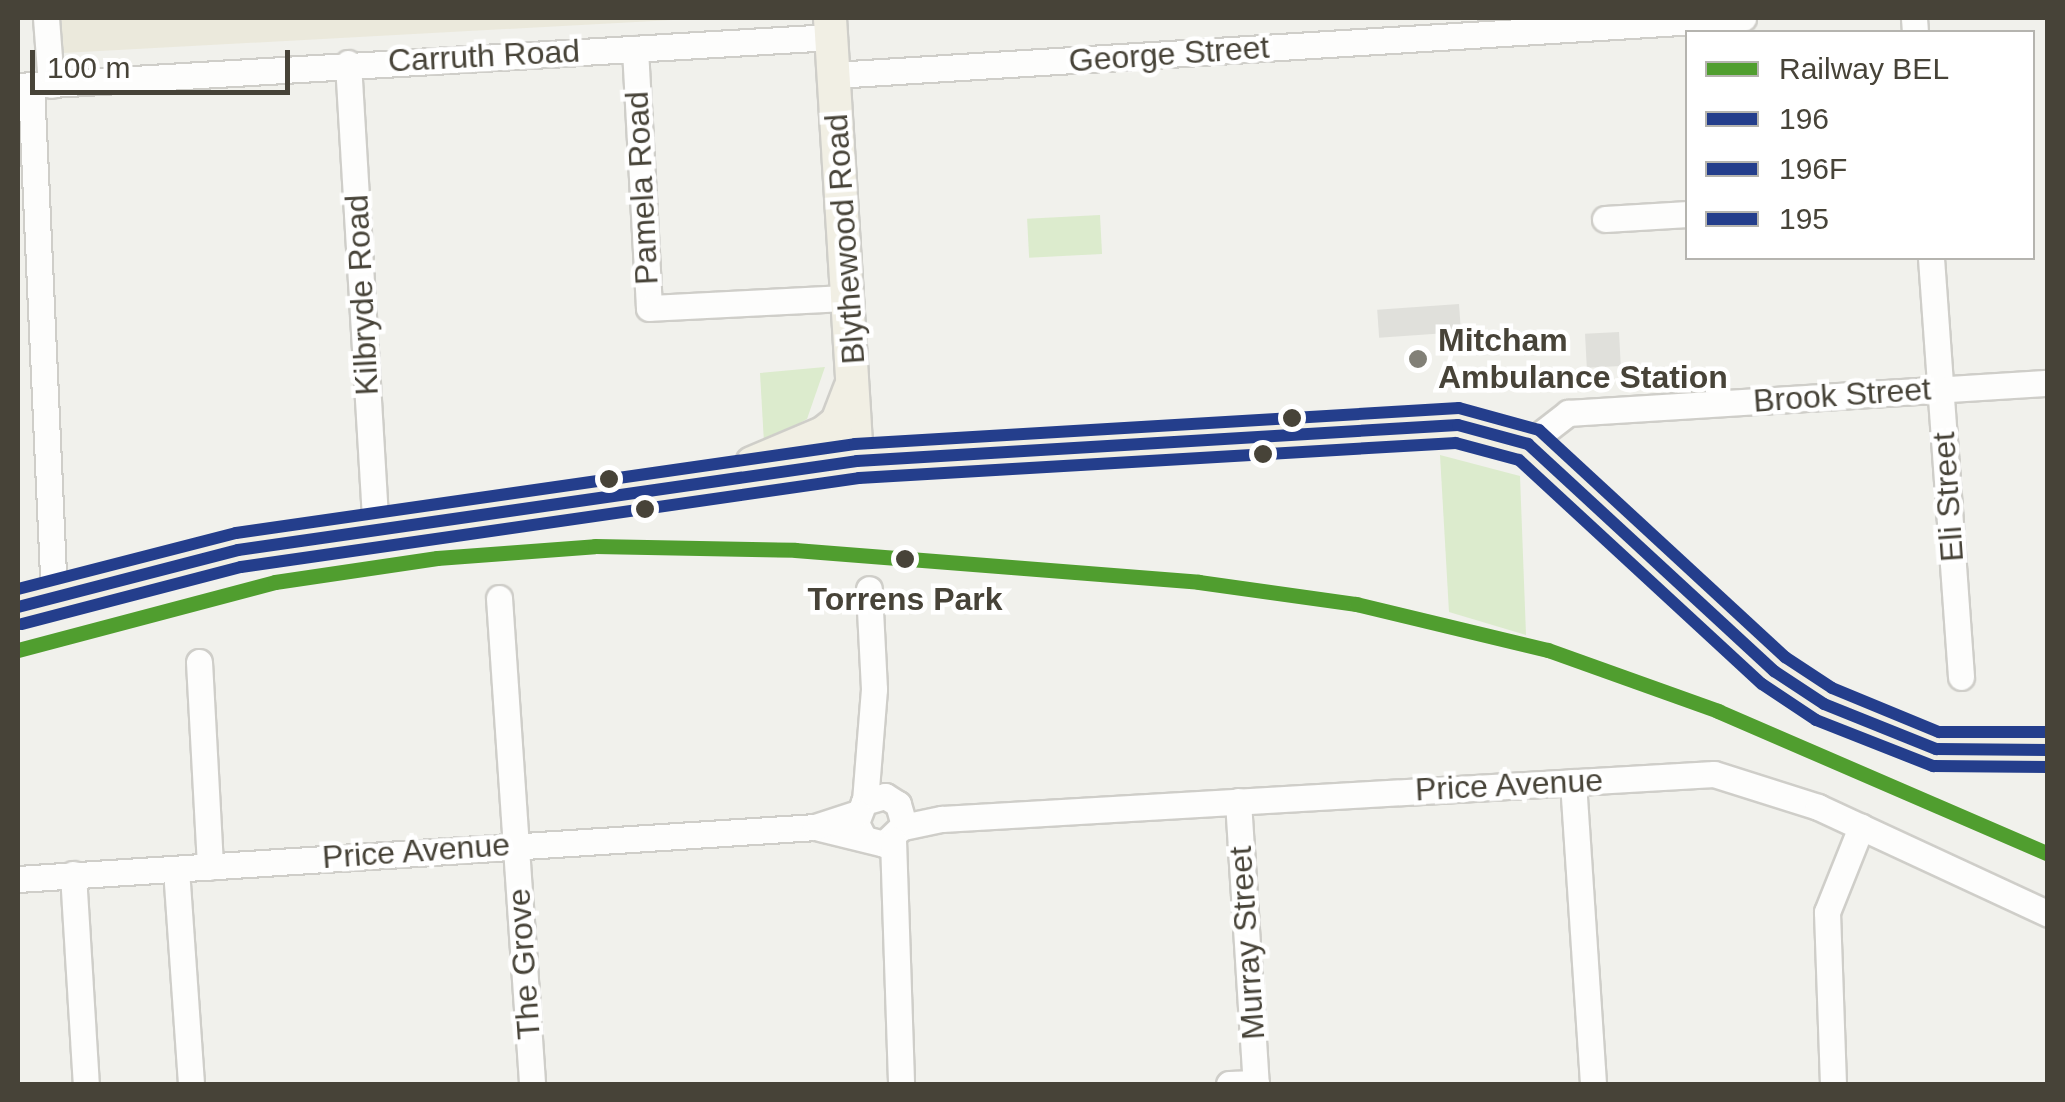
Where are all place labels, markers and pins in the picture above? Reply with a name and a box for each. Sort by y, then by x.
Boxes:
place label: Mitcham Ambulance Station [1438,322,1728,397]
marker: Mitcham Ambulance Station [1407,348,1429,370]
unlabelled marker [1282,408,1302,428]
unlabelled marker [1253,444,1273,464]
unlabelled marker [599,469,619,489]
unlabelled marker [635,499,655,519]
marker: Torrens Park [889,543,921,575]
place label: Torrens Park [807,580,1003,618]

